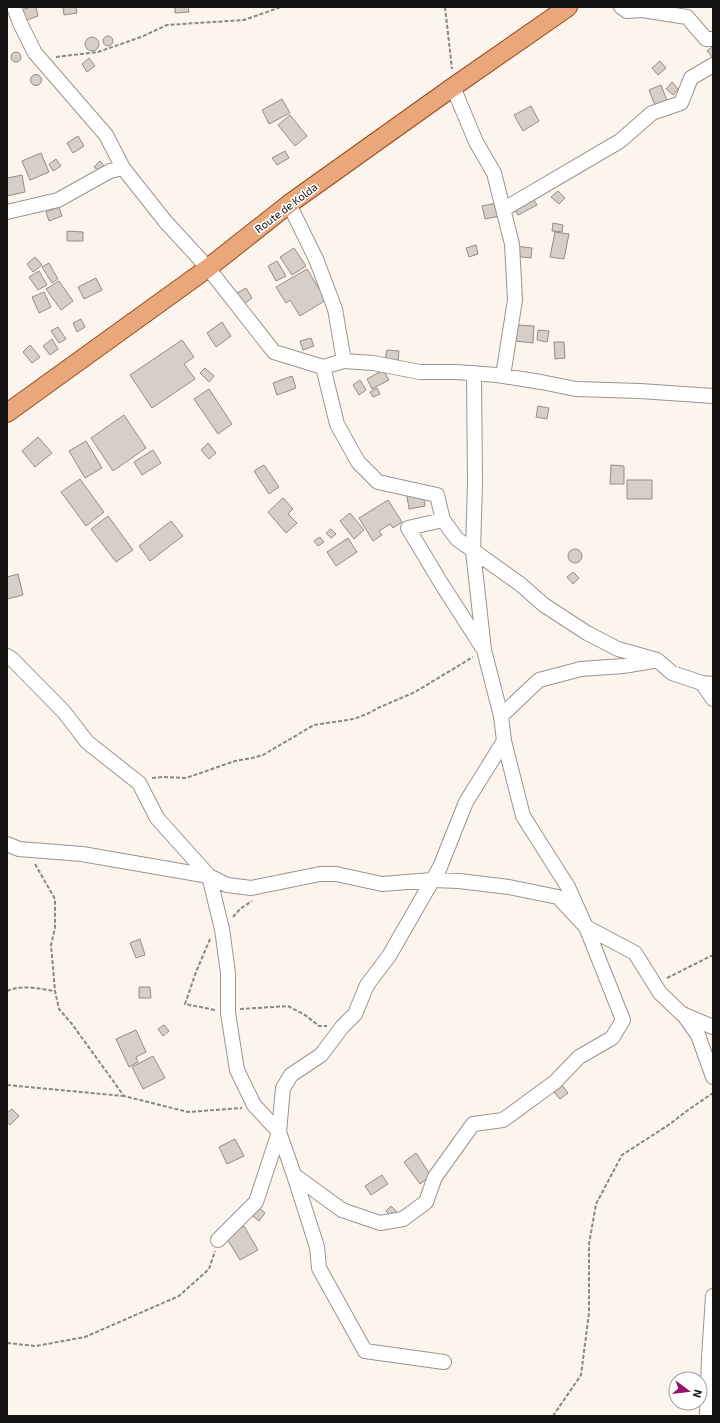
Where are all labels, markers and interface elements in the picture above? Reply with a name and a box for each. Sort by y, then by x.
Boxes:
street label: Route de Kolda [252,180,319,235]
north arrow [668,1371,708,1411]
text: N [691,1388,705,1399]

